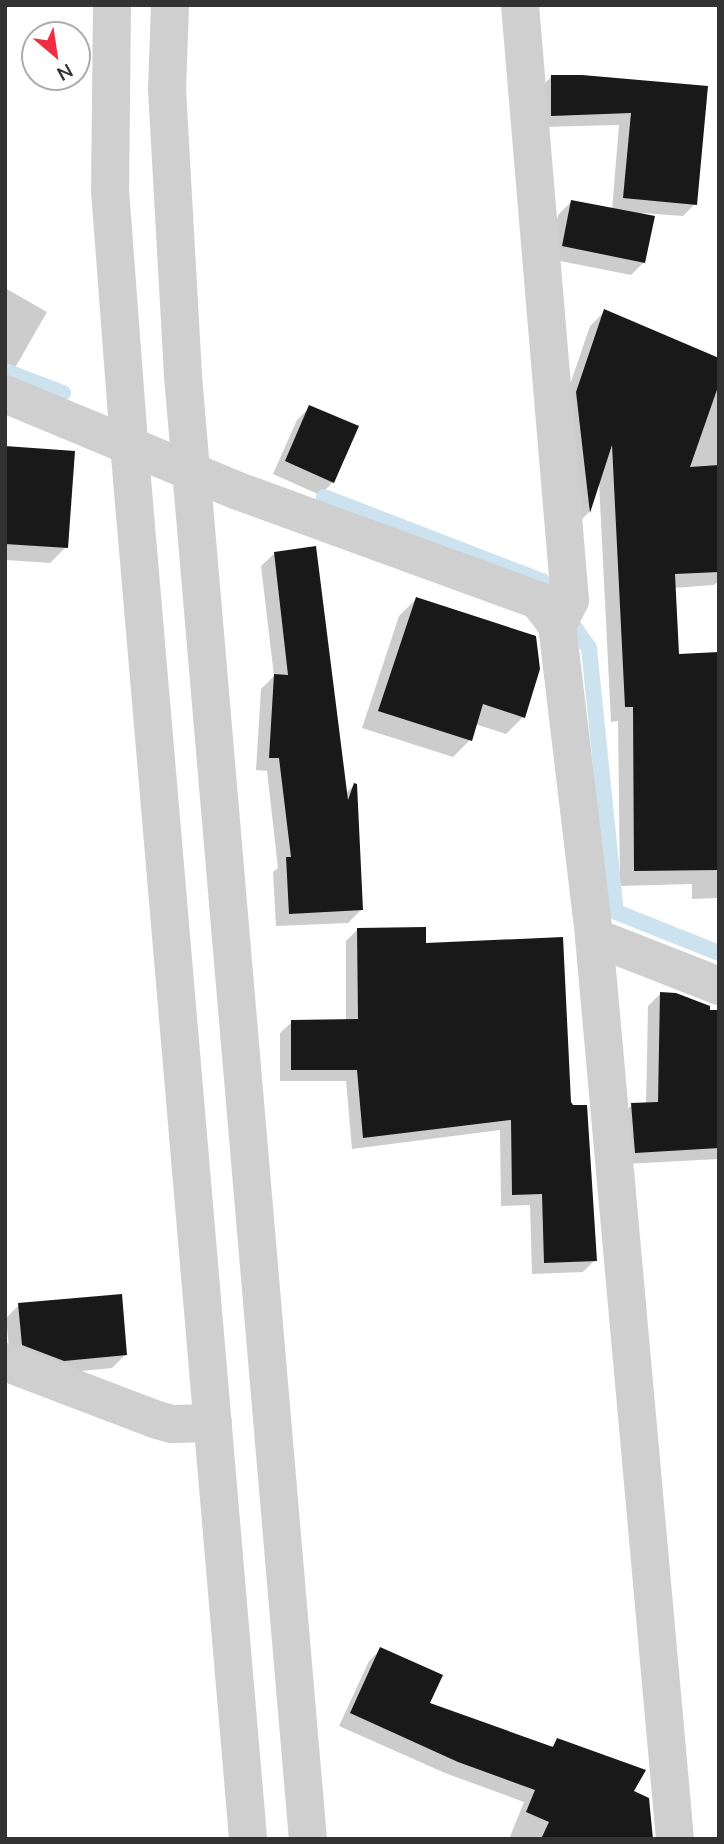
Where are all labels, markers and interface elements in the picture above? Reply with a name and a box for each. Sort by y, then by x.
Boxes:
north arrow [21,21,91,91]
text: N [53,59,77,87]

